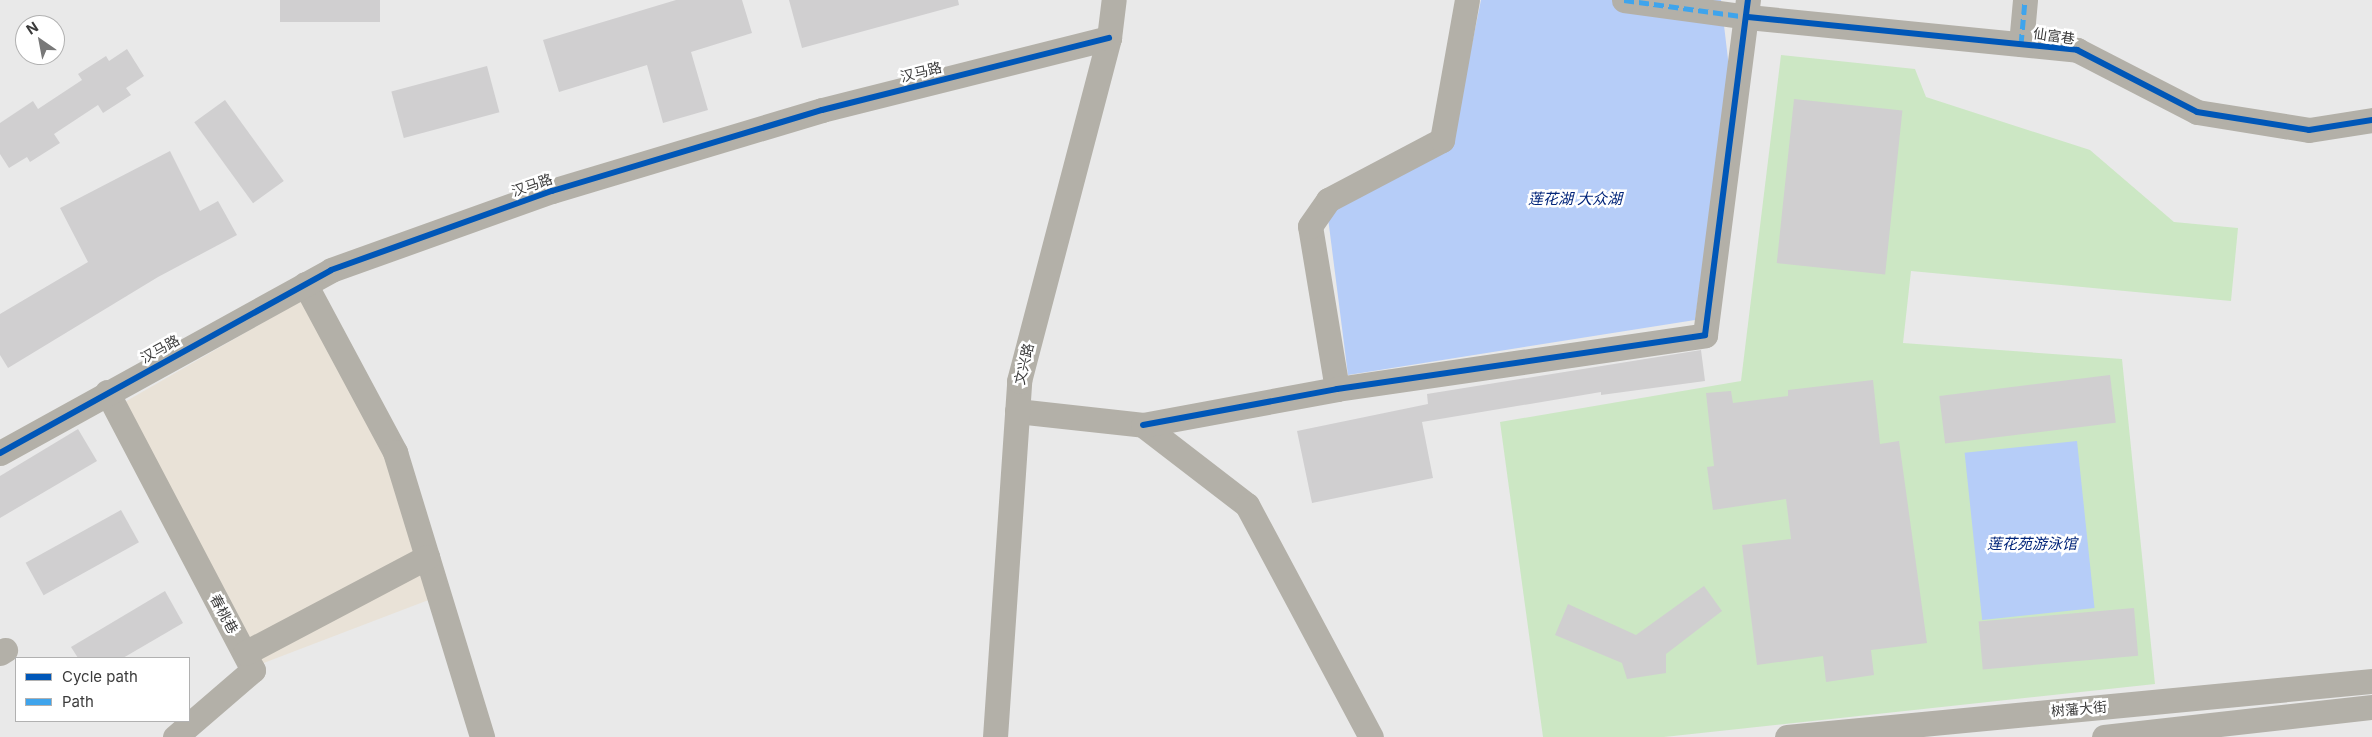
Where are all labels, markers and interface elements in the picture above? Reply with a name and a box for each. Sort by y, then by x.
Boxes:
north arrow [15,15,65,65]
text: N [23,18,41,38]
street label: 仙富巷 [2032,25,2076,47]
street label: 汉马路 [899,59,943,85]
street label: 汉马路 [509,170,555,200]
water label: 莲花湖 大众湖 [1528,190,1622,208]
street label: 汉马路 [138,331,182,367]
street label: 文兴路 [1011,342,1037,386]
water label: 莲花苑游泳馆 [1987,535,2077,553]
street label: 春桃巷 [207,592,241,636]
legend [15,657,190,722]
text: Cycle path [62,667,138,686]
text: Path [62,692,94,711]
street label: 树藩大街 [2050,698,2108,720]

